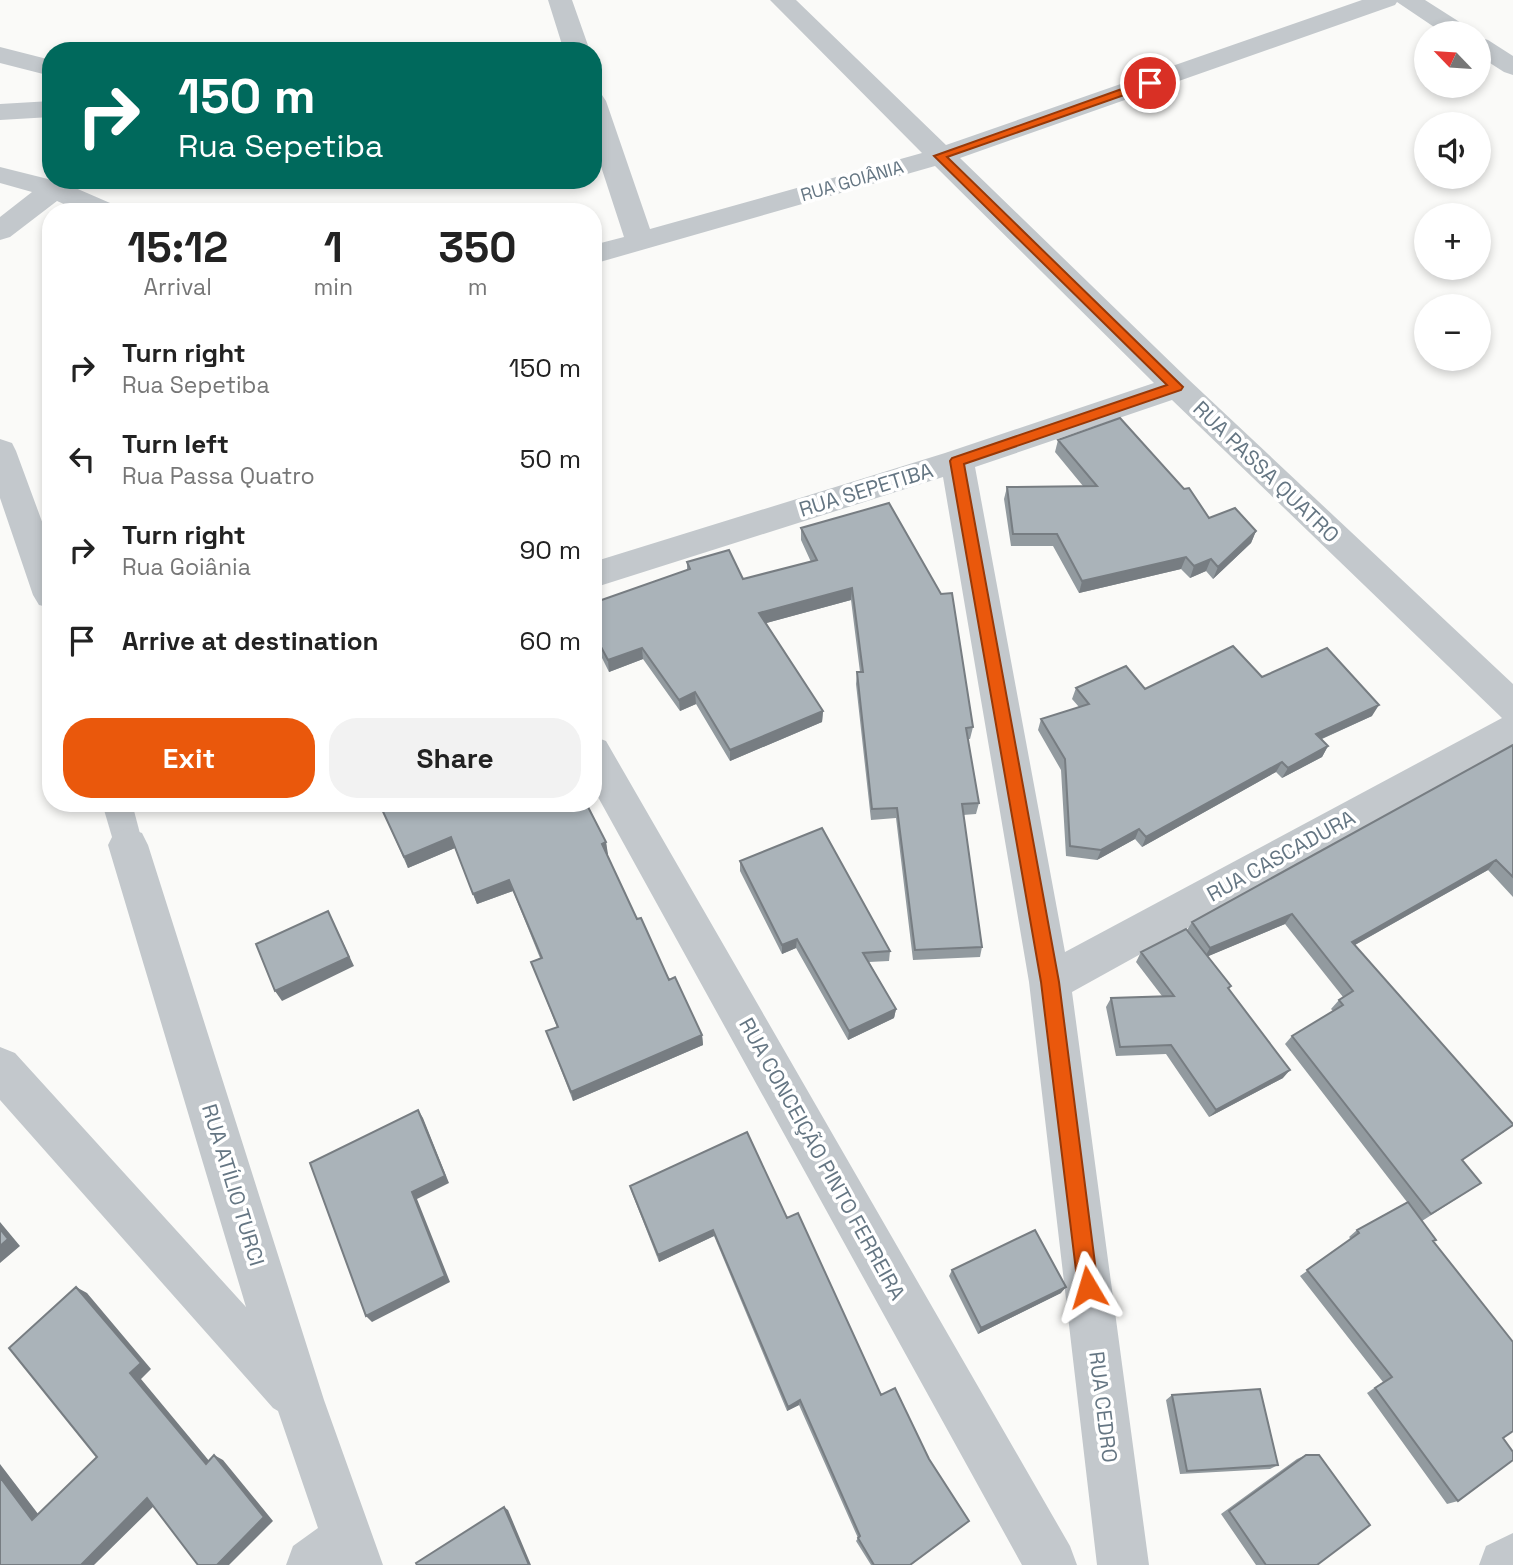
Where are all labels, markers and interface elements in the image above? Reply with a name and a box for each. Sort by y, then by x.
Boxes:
north arrow [1414,21,1491,98]
map controls [1414,21,1491,371]
pin [1120,53,1180,113]
icon: arrive [1131,64,1169,102]
text: 150 m [178,65,316,127]
icon: right [63,70,154,161]
button: sound [1414,112,1491,189]
text: Rua Sepetiba [178,126,383,166]
street label: RUA GOIÂNIA [798,155,906,206]
button: + [1414,203,1491,280]
text: 15:12 [127,221,228,274]
text: 1 [324,221,343,274]
text: 350 [439,221,517,274]
text: Arrival [144,272,212,302]
text: min [314,272,353,302]
text: m [468,272,487,302]
button: − [1414,294,1491,371]
text: Turn right [122,336,246,370]
icon: right [63,349,101,387]
text: 150 m [509,351,581,385]
text: Rua Sepetiba [122,370,270,400]
street label: RUA PASSA QUATRO [1188,395,1345,548]
text: Turn left [122,427,229,461]
icon: left [63,440,101,478]
text: 50 m [520,442,581,476]
street label: RUA SEPETIBA [795,456,936,523]
text: Rua Passa Quatro [122,461,315,491]
text: Turn right [122,518,246,552]
icon: right [63,531,101,569]
text: 90 m [519,533,581,567]
text: Rua Goiânia [122,552,251,582]
icon: arrive [63,622,101,660]
text: Arrive at destination [122,624,379,658]
text: 60 m [519,624,581,658]
button: Exit [63,718,315,798]
button: Share [329,718,581,798]
street label: RUA CASCADURA [1202,804,1360,908]
street label: RUA CONCEIÇÃO PINTO FERREIRA [733,1013,912,1305]
street label: RUA ATÍLIO TURCI [196,1101,271,1269]
position arrow [1051,1250,1125,1324]
street label: RUA CEDRO [1083,1350,1124,1464]

